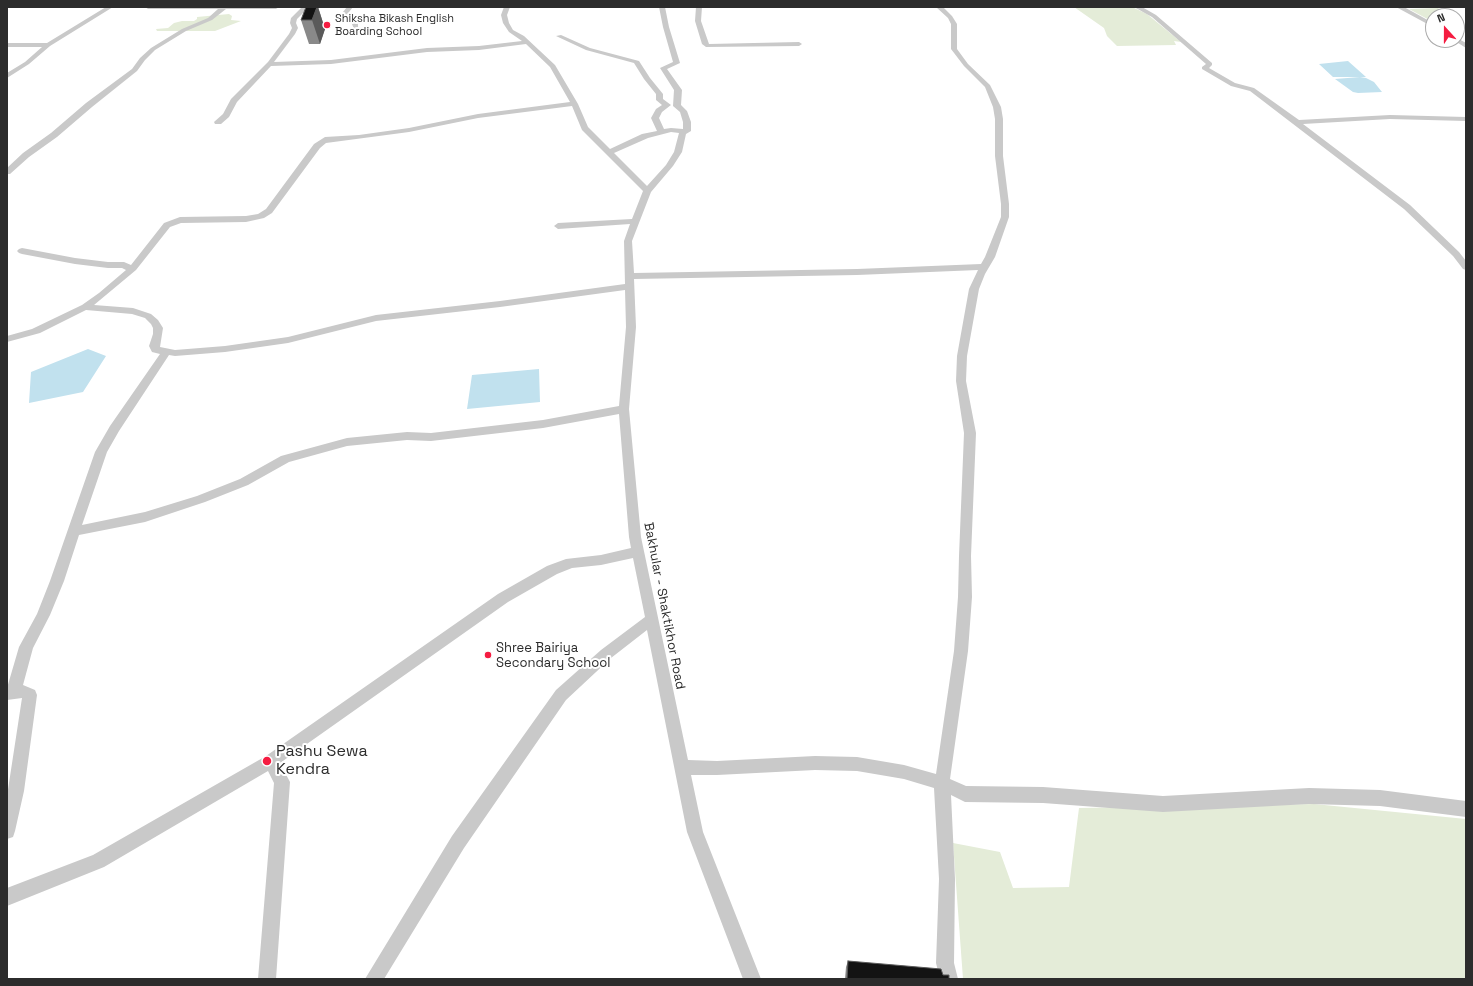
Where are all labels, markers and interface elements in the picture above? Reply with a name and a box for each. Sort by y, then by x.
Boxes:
north arrow [1425,8,1465,48]
text: N [1435,10,1447,26]
place label: Shiksha Bikash English Boarding School [335,12,454,38]
marker: Shiksha Bikash English Boarding School [322,20,332,30]
street label: Bakhular - Shaktikhor Road [640,521,688,691]
place label: Shree Bairiya Secondary School [496,640,610,671]
marker: Shree Bairiya Secondary School [483,650,493,660]
place label: Pashu Sewa Kendra [276,742,368,780]
marker: Pashu Sewa Kendra [261,755,273,767]

